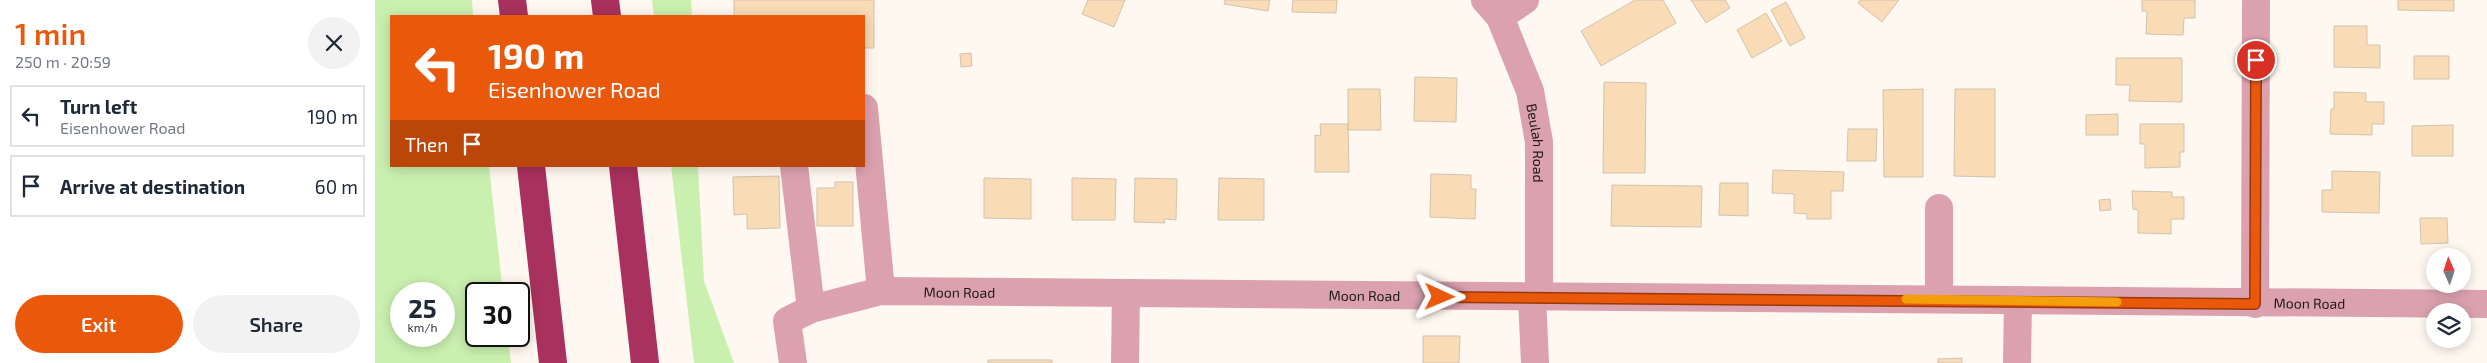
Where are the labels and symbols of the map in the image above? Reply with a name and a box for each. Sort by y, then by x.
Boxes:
pin [2235,39,2277,81]
street label: Beulah Road [1524,102,1548,182]
north arrow [2426,248,2471,292]
position arrow [1413,270,1465,322]
speed limit sign: 30 [465,282,530,347]
street label: Moon Road [924,283,995,300]
street label: Moon Road [1329,286,1400,304]
street label: Moon Road [2273,294,2345,311]

